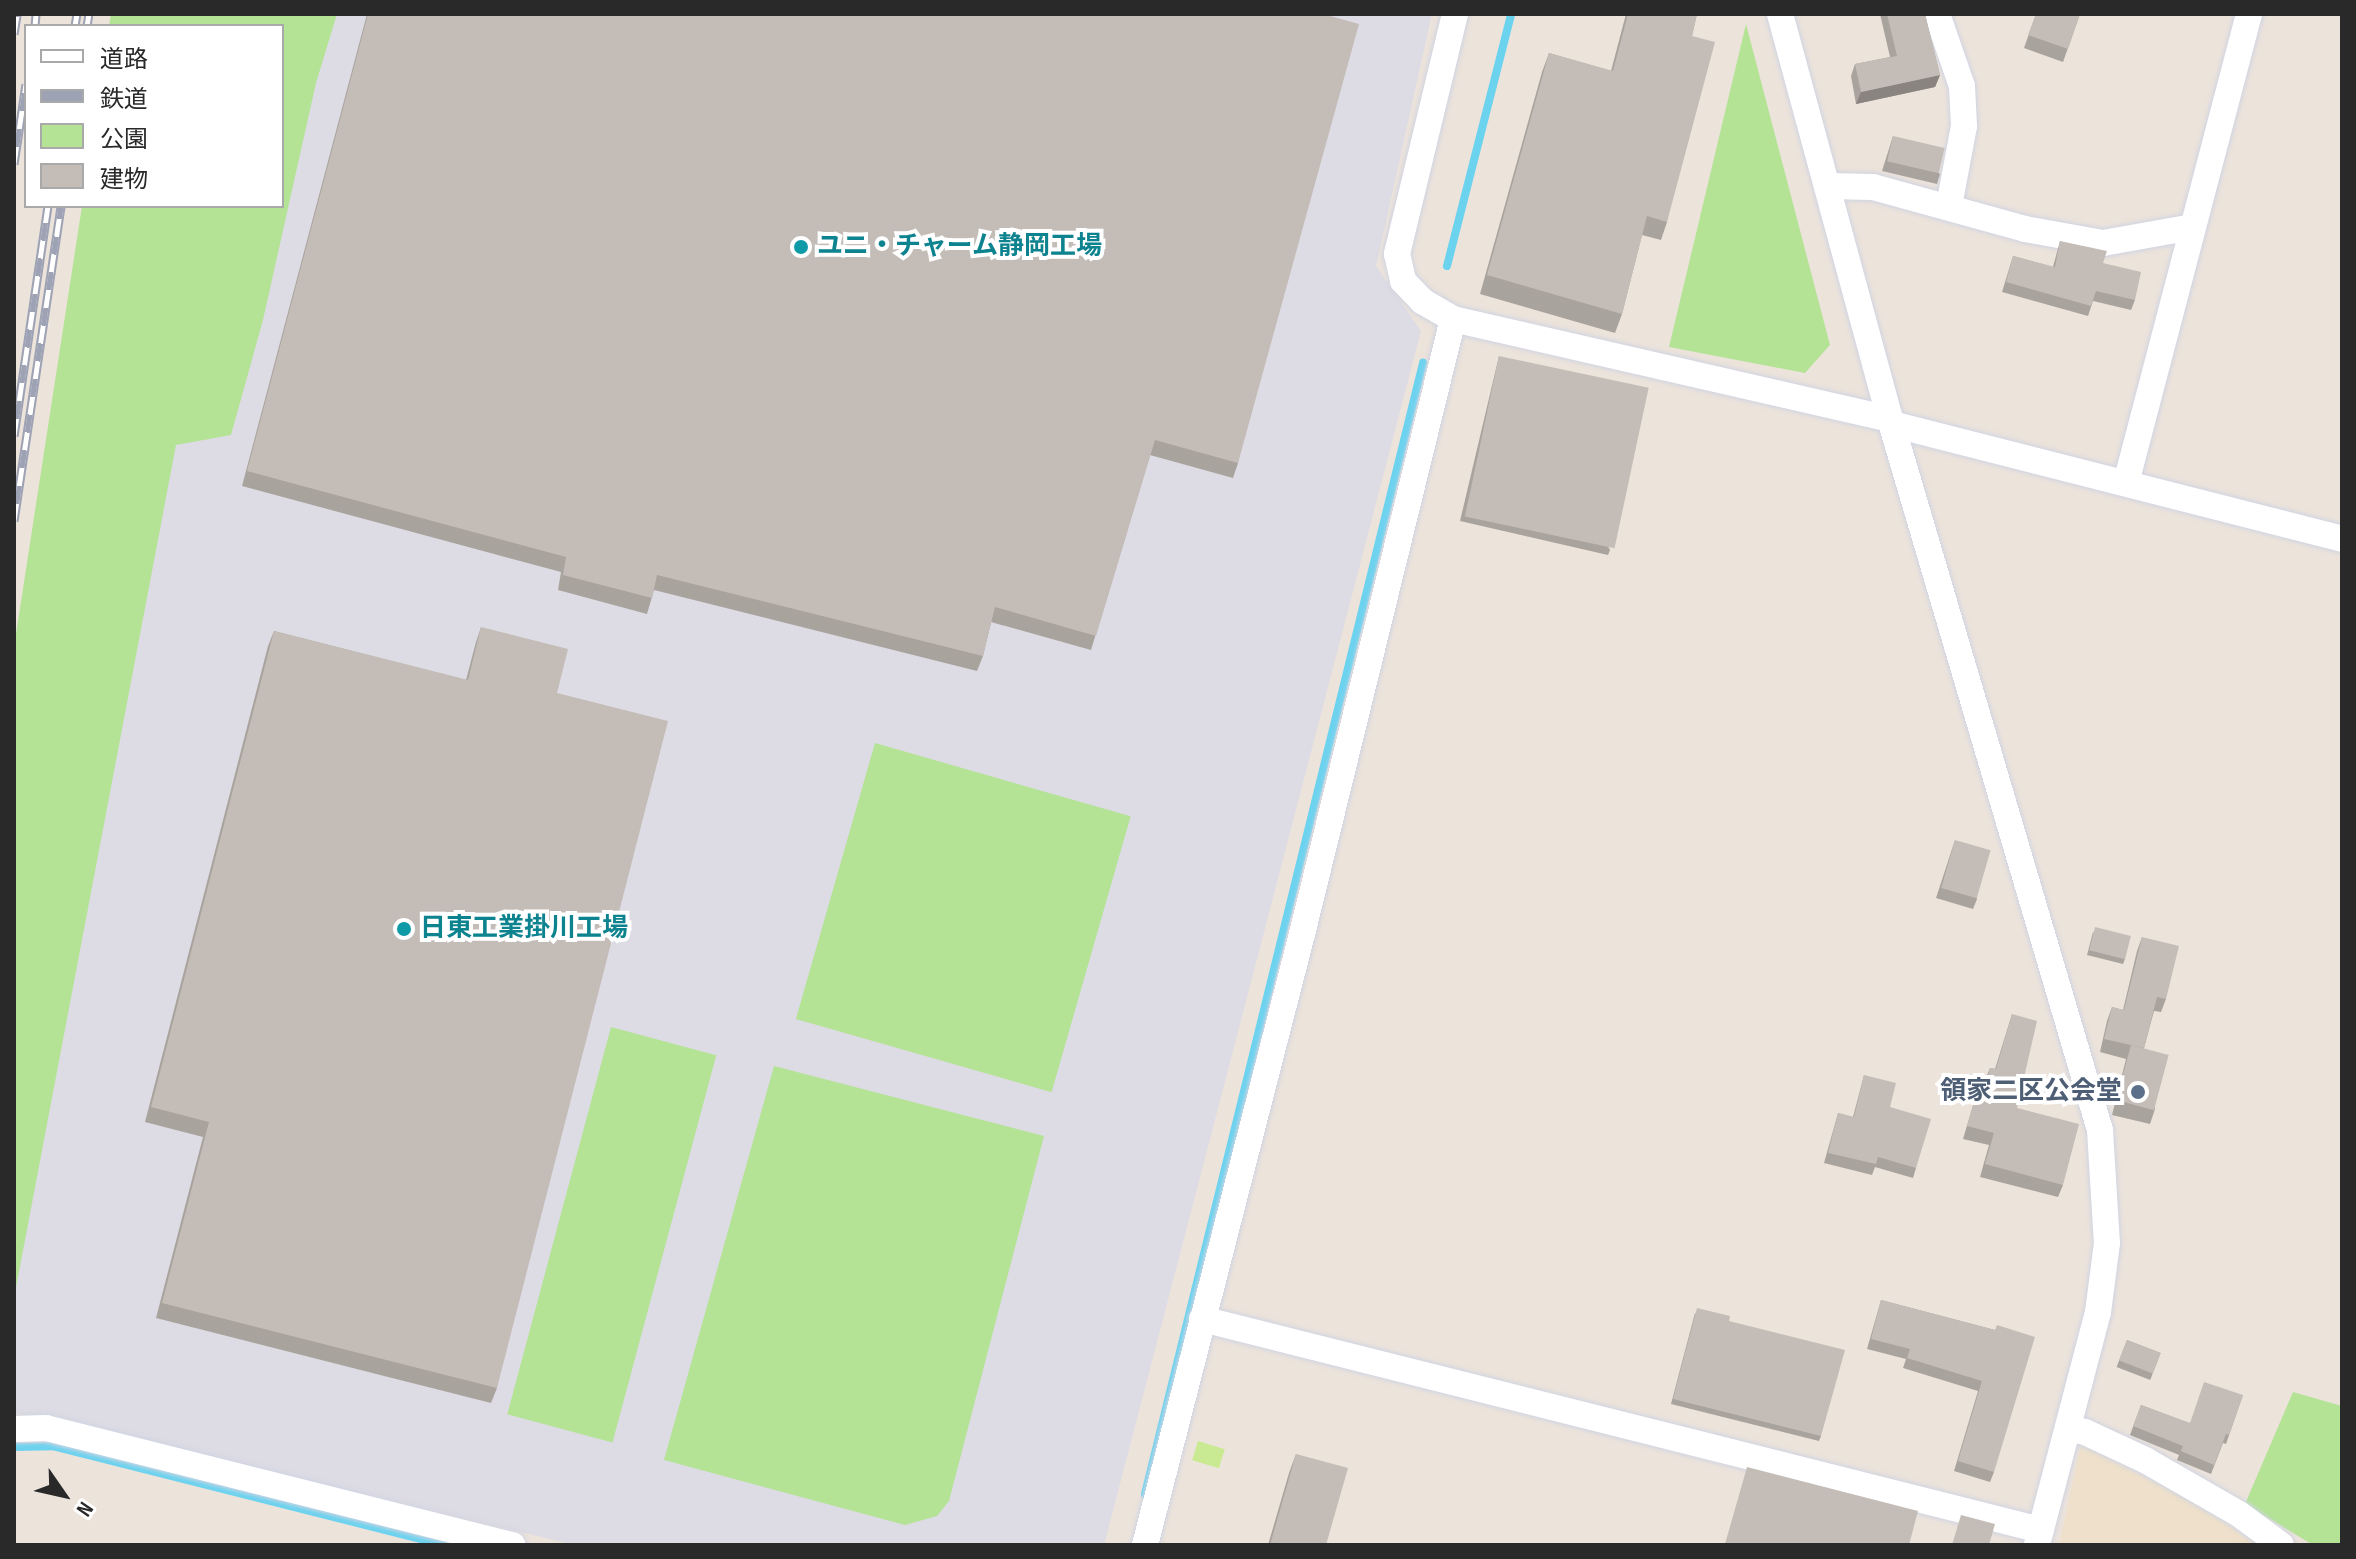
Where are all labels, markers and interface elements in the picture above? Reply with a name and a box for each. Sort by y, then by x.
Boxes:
legend [24,24,284,208]
text: 道路 [100,45,148,74]
text: 鉄道 [100,85,148,114]
text: 公園 [100,125,148,154]
text: 建物 [100,165,148,194]
place label: ユニ・チャーム静岡工場 [817,231,1103,263]
marker: ユニ・チャーム静岡工場 [792,238,810,256]
place label: 日東工業掛川工場 [420,913,628,945]
marker: 日東工業掛川工場 [395,920,413,938]
place label: 領家二区公会堂 [1940,1076,2122,1108]
marker: 領家二区公会堂 [2129,1083,2147,1101]
north arrow [24,1455,104,1535]
text: N [70,1496,99,1521]

